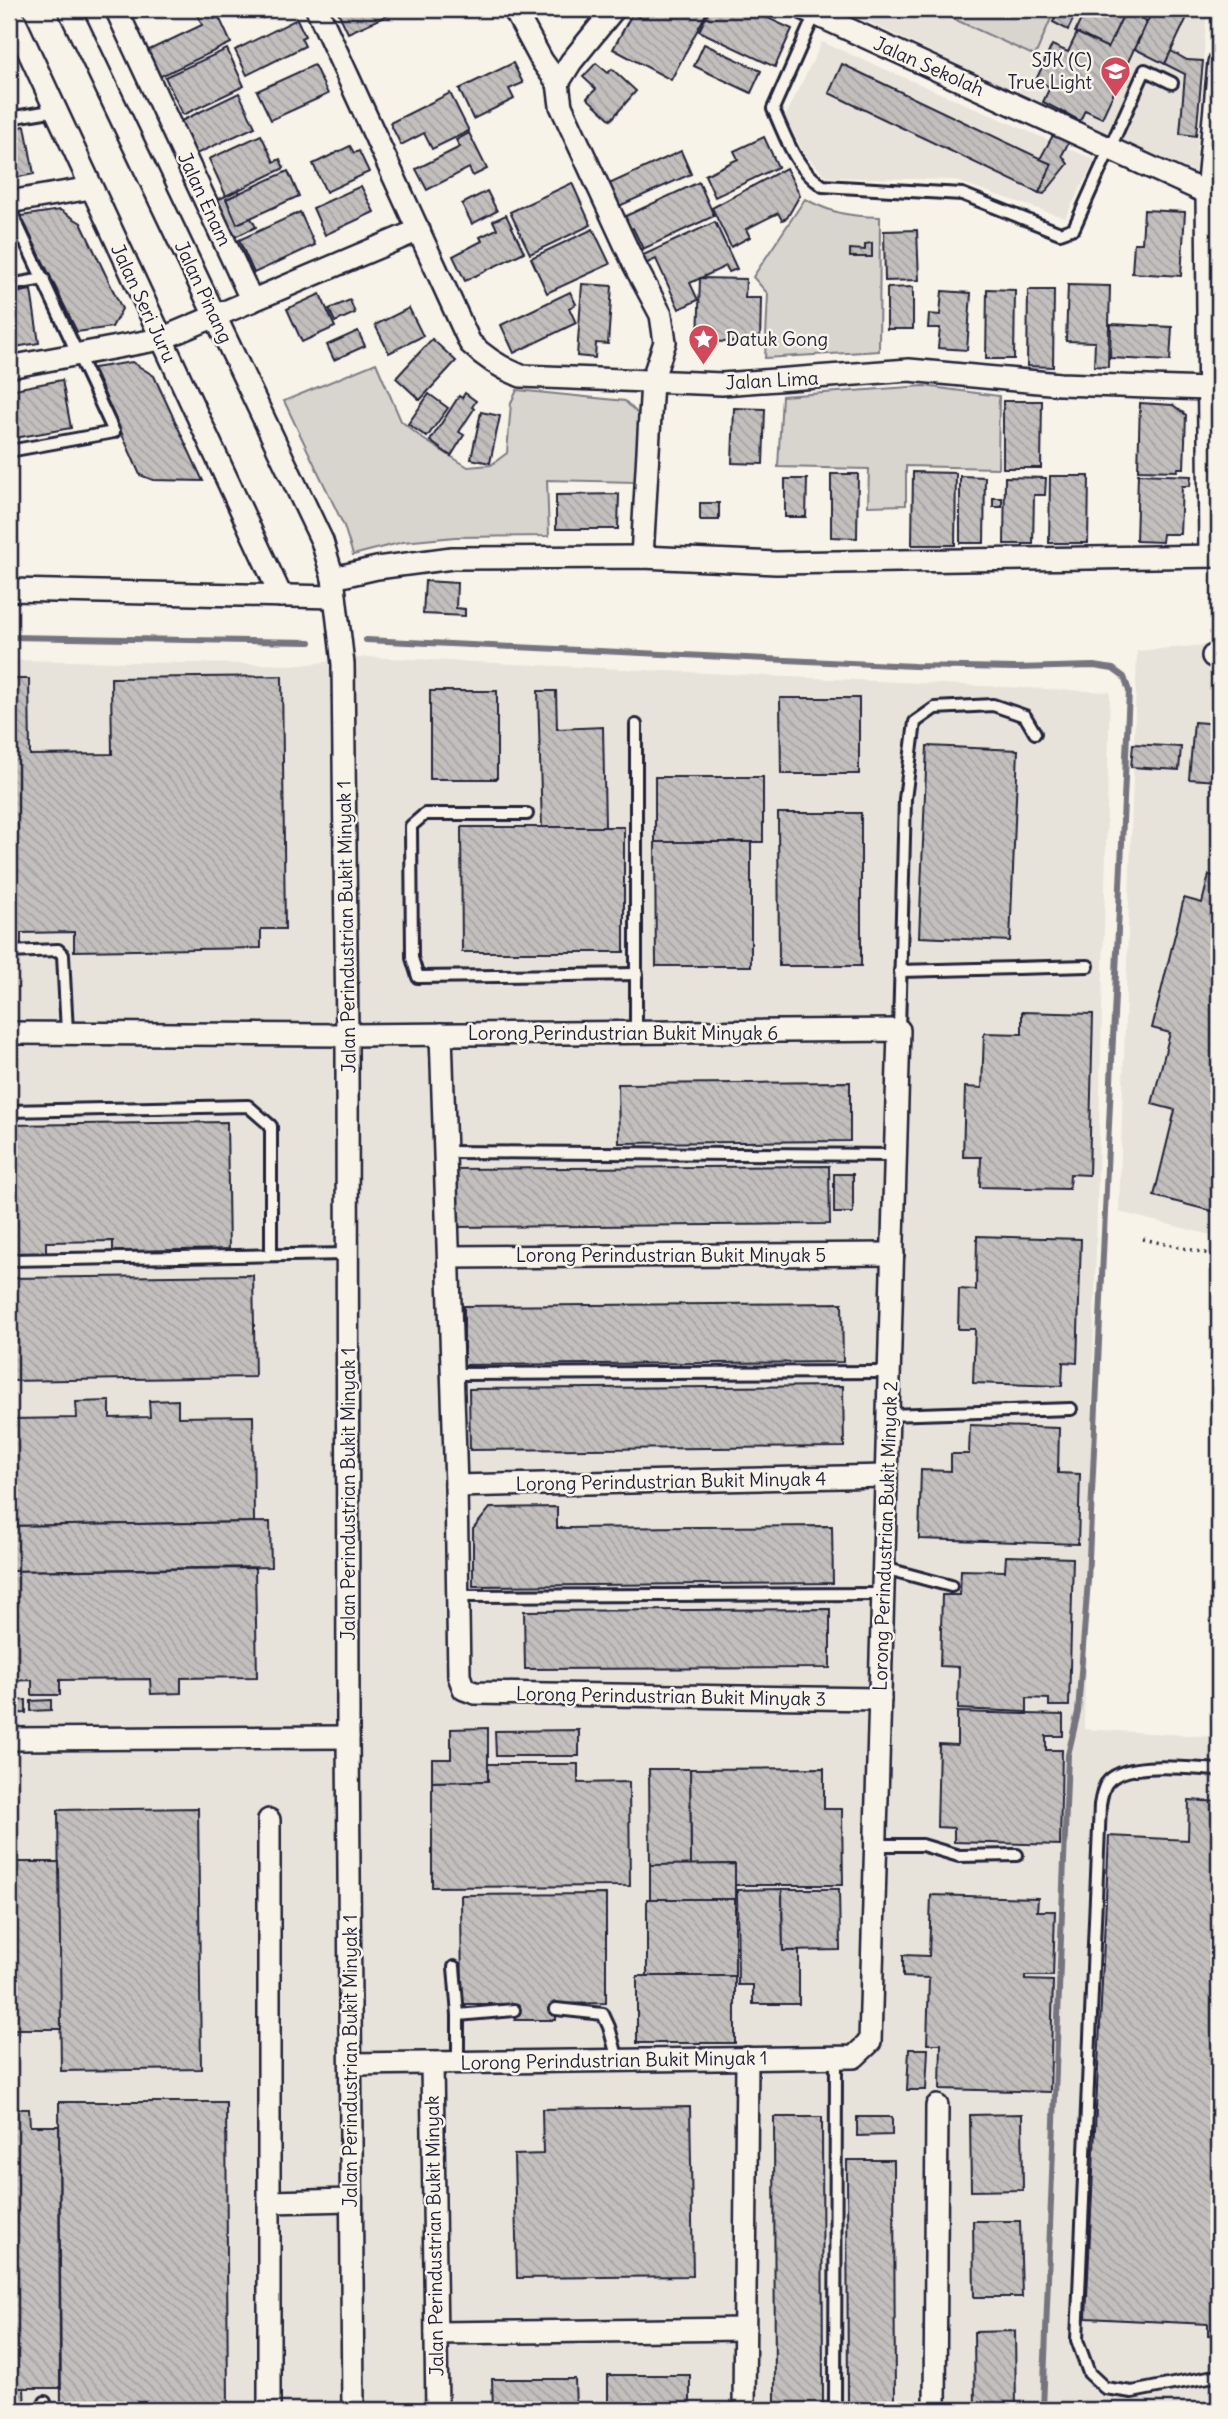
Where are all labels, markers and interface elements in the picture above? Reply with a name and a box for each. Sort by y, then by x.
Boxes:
street label: Jalan Sekolah [870,31,988,101]
place label: SJK (C) True Light [1007,48,1092,94]
school or university icon: SJK (C) True Light [1098,54,1132,98]
street label: Jalan Enam [173,148,237,250]
street label: Jalan Pinang [170,237,238,347]
street label: Jalan Seri Juru [106,240,182,366]
place icon: Datuk Gong [686,322,720,366]
place label: Datuk Gong [726,327,828,351]
street label: Jalan Lima [725,366,819,394]
street label: Jalan Perindustrian Bukit Minyak 1 [331,780,361,1074]
street label: Lorong Perindustrian Bukit Minyak 6 [468,1021,778,1045]
street label: Lorong Perindustrian Bukit Minyak 5 [516,1243,826,1267]
street label: Jalan Perindustrian Bukit Minyak 1 [336,1347,360,1641]
street label: Lorong Perindustrian Bukit Minyak 2 [868,1381,902,1691]
street label: Lorong Perindustrian Bukit Minyak 4 [516,1466,826,1496]
street label: Lorong Perindustrian Bukit Minyak 3 [516,1681,826,1711]
street label: Jalan Perindustrian Bukit Minyak 1 [338,1914,362,2208]
street label: Lorong Perindustrian Bukit Minyak 1 [460,2045,768,2075]
street label: Jalan Perindustrian Bukit Minyak [420,2095,448,2377]

